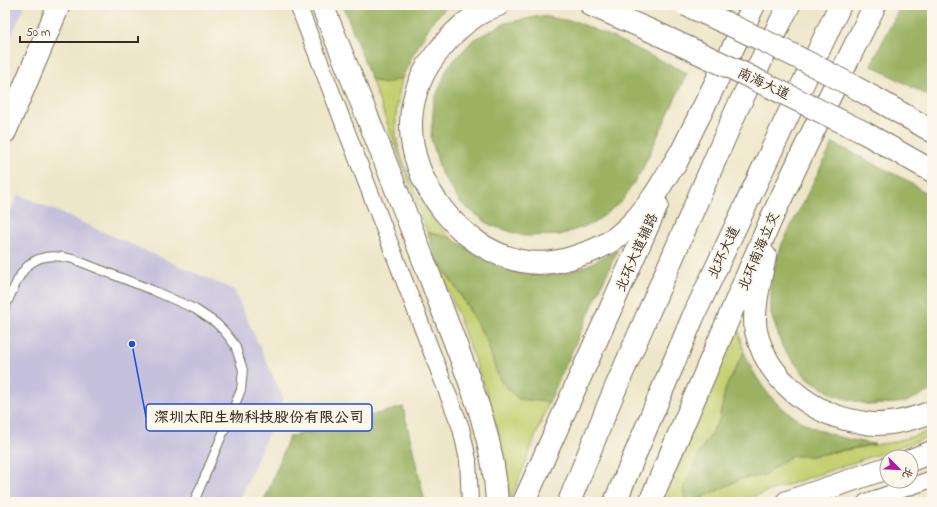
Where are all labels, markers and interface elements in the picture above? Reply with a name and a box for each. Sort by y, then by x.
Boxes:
scale bar [20,18,138,44]
text: 50 m [26,24,50,42]
street label: 南海大道 [734,63,793,106]
street label: 北环南海立交 [733,209,785,294]
street label: 北环大道辅路 [611,210,664,295]
street label: 北环大道 [703,223,746,282]
callout: 深圳太阳生物科技股份有限公司 [146,404,372,431]
text: 深圳太阳生物科技股份有限公司 [154,407,364,429]
north arrow [879,449,919,489]
text: 北 [898,464,917,481]

